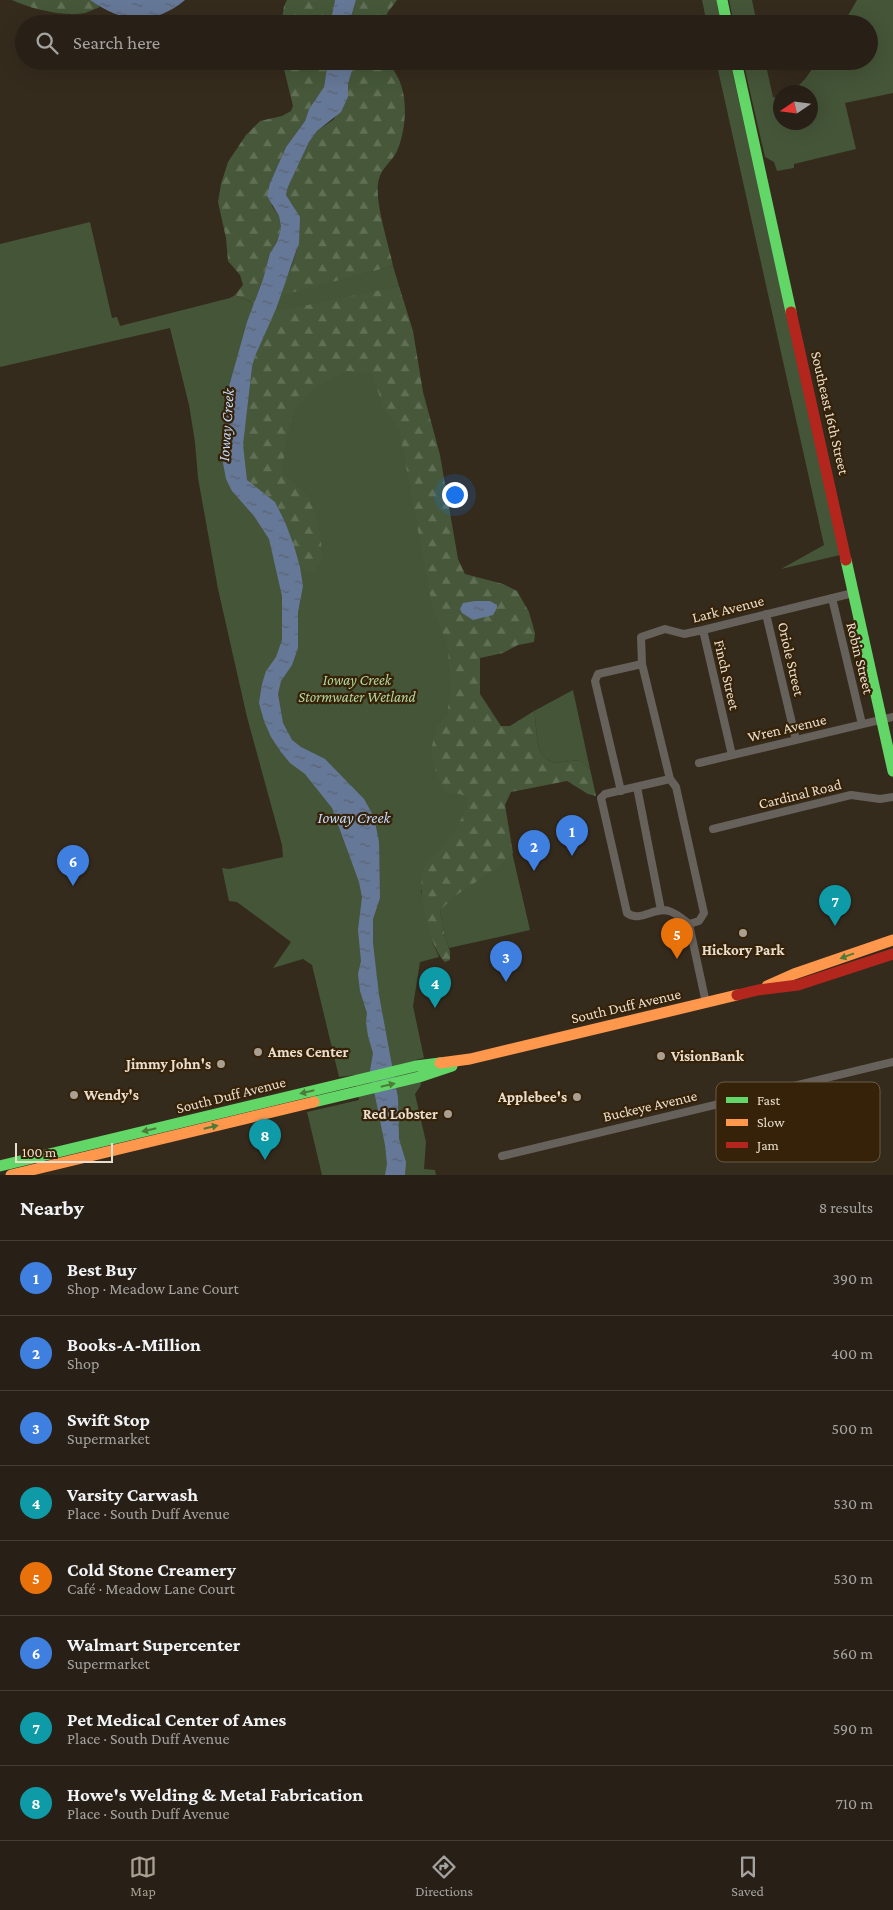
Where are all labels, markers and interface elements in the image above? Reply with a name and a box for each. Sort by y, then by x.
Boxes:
search box [15,15,878,70]
icon: search [33,29,61,57]
text: Search here [73,32,160,53]
north arrow [773,85,818,130]
street label: Southeast 16th Street [808,350,852,477]
water label: Ioway Creek [215,387,238,462]
your location [442,482,468,508]
street label: Lark Avenue [690,592,766,626]
street label: Oriole Street [775,621,807,698]
street label: Robin Street [843,621,877,696]
street label: Finch Street [711,638,743,713]
park label: Ioway Creek Stormwater Wetland [298,672,417,705]
street label: Wren Avenue [746,711,828,745]
street label: Cardinal Road [757,776,843,812]
water label: Ioway Creek [318,809,391,827]
pin: 1 [556,815,588,856]
pin: 2 [518,830,550,871]
pin: 6 [57,845,89,886]
pin: 7 [819,885,851,926]
pin: 5 [661,918,693,959]
marker: Hickory Park [737,927,749,939]
pin: 3 [490,941,522,982]
place label: Hickory Park [702,942,785,958]
one-way arrow [839,952,854,960]
pin: 4 [419,967,451,1008]
street label: South Duff Avenue [570,986,683,1026]
place label: Ames Center [267,1044,348,1060]
marker: Ames Center [252,1046,264,1058]
place label: VisionBank [670,1048,745,1064]
marker: VisionBank [655,1050,667,1062]
place label: Jimmy John's [124,1056,211,1072]
marker: Jimmy John's [215,1058,227,1070]
street label: South Duff Avenue [175,1074,288,1116]
one-way arrow [381,1081,396,1089]
legend [716,1082,880,1162]
place label: Wendy's [83,1087,139,1103]
street label: Buckeye Avenue [601,1087,699,1126]
one-way arrow [300,1088,315,1096]
marker: Wendy's [68,1089,80,1101]
place label: Applebee's [497,1089,567,1105]
marker: Applebee's [571,1091,583,1103]
text: Fast [757,1092,781,1108]
place label: Red Lobster [363,1106,438,1122]
marker: Red Lobster [442,1108,454,1120]
text: Slow [757,1114,785,1130]
pin: 8 [249,1119,281,1160]
one-way arrow [204,1123,219,1131]
one-way arrow [142,1126,157,1134]
text: Jam [755,1137,779,1153]
scale bar [15,1140,112,1163]
text: 100 m [22,1144,56,1160]
text: Nearby [20,1196,84,1220]
text: 8 results [819,1199,873,1216]
text: Best Buy [67,1259,136,1280]
text: 1 [33,1270,39,1287]
text: 390 m [832,1270,873,1287]
text: Shop · Meadow Lane Court [67,1280,239,1297]
text: Books-A-Million [67,1334,201,1355]
text: 2 [32,1345,40,1362]
text: 400 m [831,1345,873,1362]
text: Shop [67,1355,99,1372]
text: Swift Stop [67,1409,150,1430]
text: 3 [32,1420,40,1437]
text: 500 m [832,1420,873,1437]
text: Supermarket [67,1430,150,1447]
text: Varsity Carwash [67,1484,198,1505]
text: 4 [32,1495,40,1512]
text: 530 m [833,1495,873,1512]
text: Place · South Duff Avenue [67,1505,230,1522]
text: Cold Stone Creamery [67,1559,236,1580]
text: 5 [32,1570,40,1587]
text: 530 m [833,1570,873,1587]
text: Café · Meadow Lane Court [67,1580,235,1597]
text: Walmart Supercenter [67,1634,240,1655]
text: 6 [32,1645,40,1662]
text: 560 m [832,1645,873,1662]
text: Supermarket [67,1655,150,1672]
text: Pet Medical Center of Ames [67,1709,286,1730]
text: 7 [32,1720,40,1737]
text: 590 m [833,1720,873,1737]
text: Place · South Duff Avenue [67,1730,230,1747]
text: Howe's Welding & Metal Fabrication [67,1784,363,1805]
text: 8 [31,1795,41,1812]
text: 710 m [835,1795,873,1812]
text: Place · South Duff Avenue [67,1805,230,1822]
tab: Map [129,1853,157,1899]
tab: Directions [415,1853,473,1899]
tab: Saved [731,1853,764,1899]

